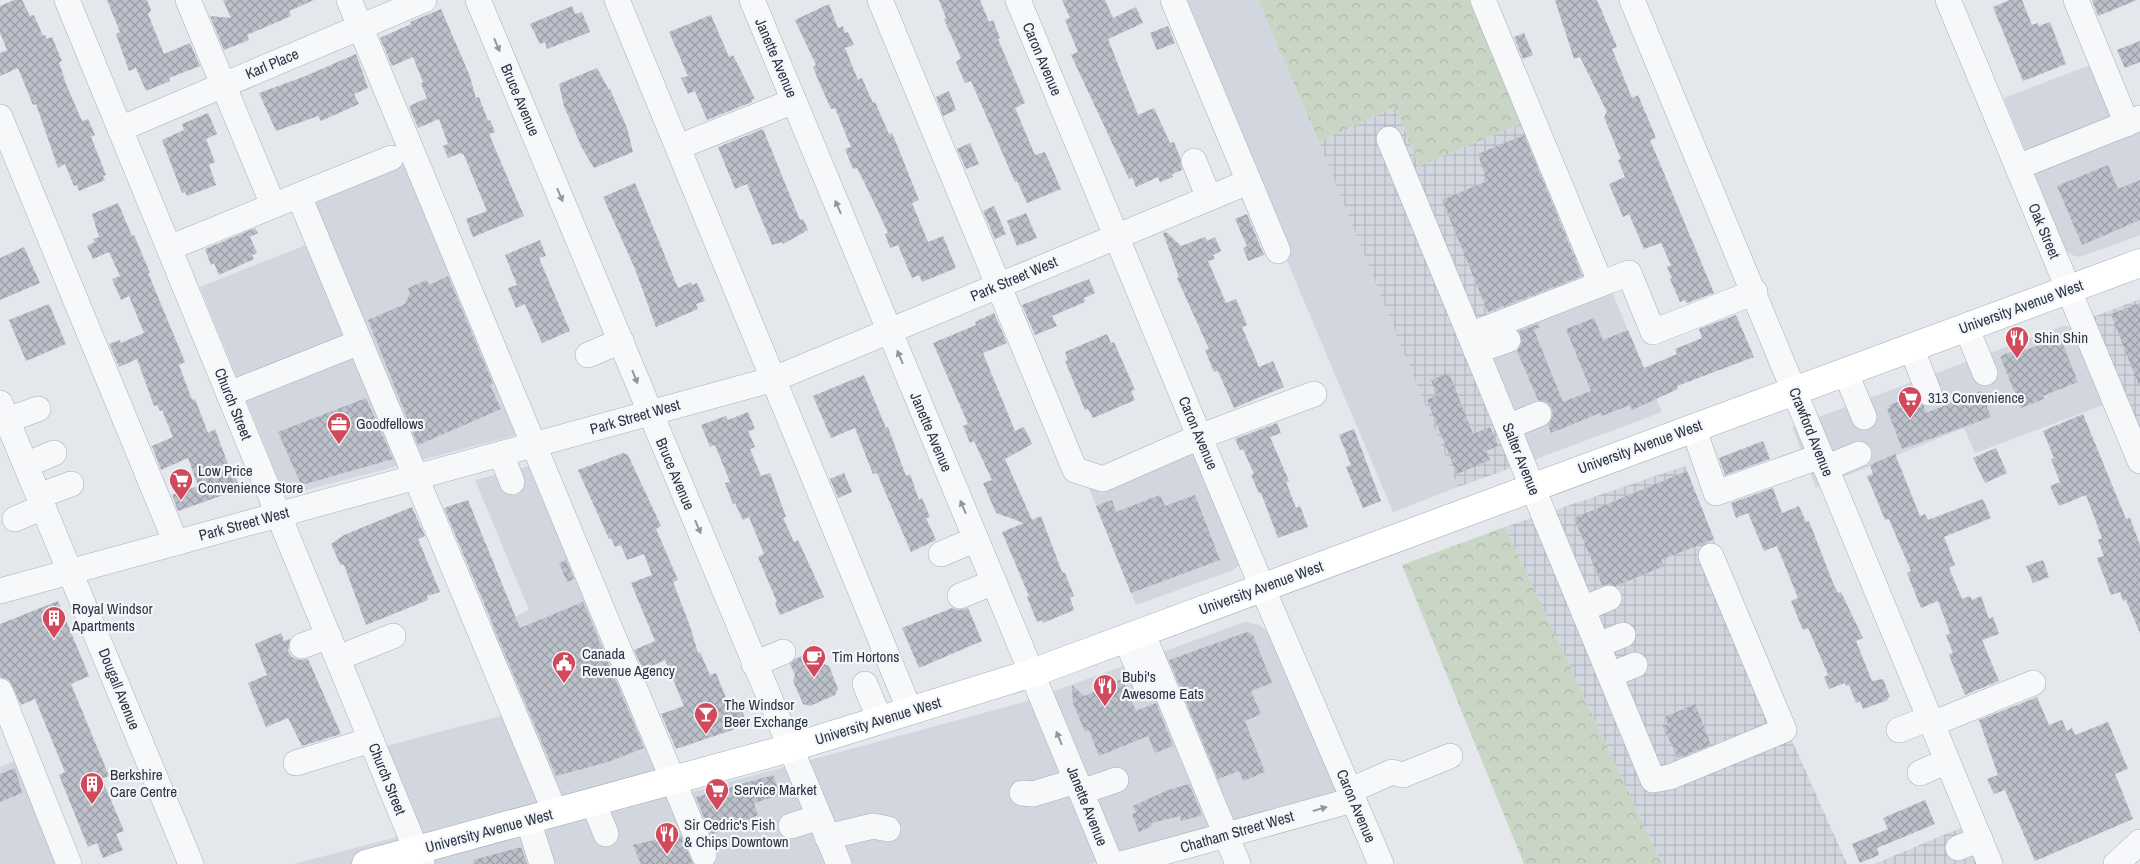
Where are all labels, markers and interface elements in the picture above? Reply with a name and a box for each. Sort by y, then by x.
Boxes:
street label: Janette Avenue [750,15,803,101]
street label: Caron Avenue [1018,19,1067,99]
one-way arrow [493,38,501,52]
street label: Karl Place [242,43,302,84]
street label: Bruce Avenue [496,61,545,139]
one-way arrow [556,188,564,202]
one-way arrow [834,199,842,214]
street label: Oak Street [2023,200,2066,262]
street label: Park Street West [967,251,1061,306]
street label: University Avenue West [1956,274,2086,339]
restaurant icon: Shin Shin [2004,325,2030,359]
place label: Shin Shin [2034,327,2088,348]
one-way arrow [896,350,904,364]
street label: Church Street [210,365,258,443]
one-way arrow [632,370,640,384]
street label: Crawford Avenue [1784,384,1839,480]
supermarket icon: 313 Convenience [1897,385,1923,419]
place label: 313 Convenience [1928,387,2025,408]
street label: Janette Avenue [905,389,958,475]
street label: Park Street West [587,393,683,439]
street label: Caron Avenue [1174,393,1223,473]
office icon: Goodfellows [326,411,352,445]
place label: Goodfellows [356,413,424,434]
street label: University Avenue West [1575,414,1705,479]
street label: Salter Avenue [1497,419,1546,498]
street label: Bruce Avenue [651,435,700,513]
place label: Low Price Convenience Store [198,460,303,498]
supermarket icon: Low Price Convenience Store [168,467,194,501]
one-way arrow [958,500,966,514]
street label: Park Street West [196,501,292,546]
one-way arrow [694,520,702,534]
street label: University Avenue West [1196,555,1326,620]
place label: Royal Windsor Apartments [71,598,153,636]
building icon: Royal Windsor Apartments [41,605,67,639]
place label: Canada Revenue Agency [582,643,676,681]
cafe icon: Tim Hortons [801,644,827,678]
street label: Dougall Avenue [94,645,145,733]
place label: Tim Hortons [832,646,899,667]
public building icon: Canada Revenue Agency [551,650,577,684]
place label: Bubi's Awesome Eats [1121,666,1204,704]
restaurant icon: Bubi's Awesome Eats [1092,673,1118,707]
street label: University Avenue West [812,691,944,750]
place label: The Windsor Beer Exchange [724,694,808,732]
bar icon: The Windsor Beer Exchange [693,701,719,735]
one-way arrow [1054,731,1062,745]
street label: Church Street [364,740,412,818]
street label: Janette Avenue [1062,763,1113,849]
place label: Berkshire Care Centre [110,764,177,802]
street label: Caron Avenue [1332,766,1381,846]
building icon: Berkshire Care Centre [79,771,105,805]
supermarket icon: Service Market [704,777,730,811]
place label: Service Market [734,779,817,800]
street label: University Avenue West [423,803,555,858]
one-way arrow [1313,804,1328,812]
street label: Chatham Street West [1178,805,1297,858]
place label: Sir Cedric's Fish & Chips Downtown [684,814,789,852]
restaurant icon: Sir Cedric's Fish & Chips Downtown [654,821,680,855]

